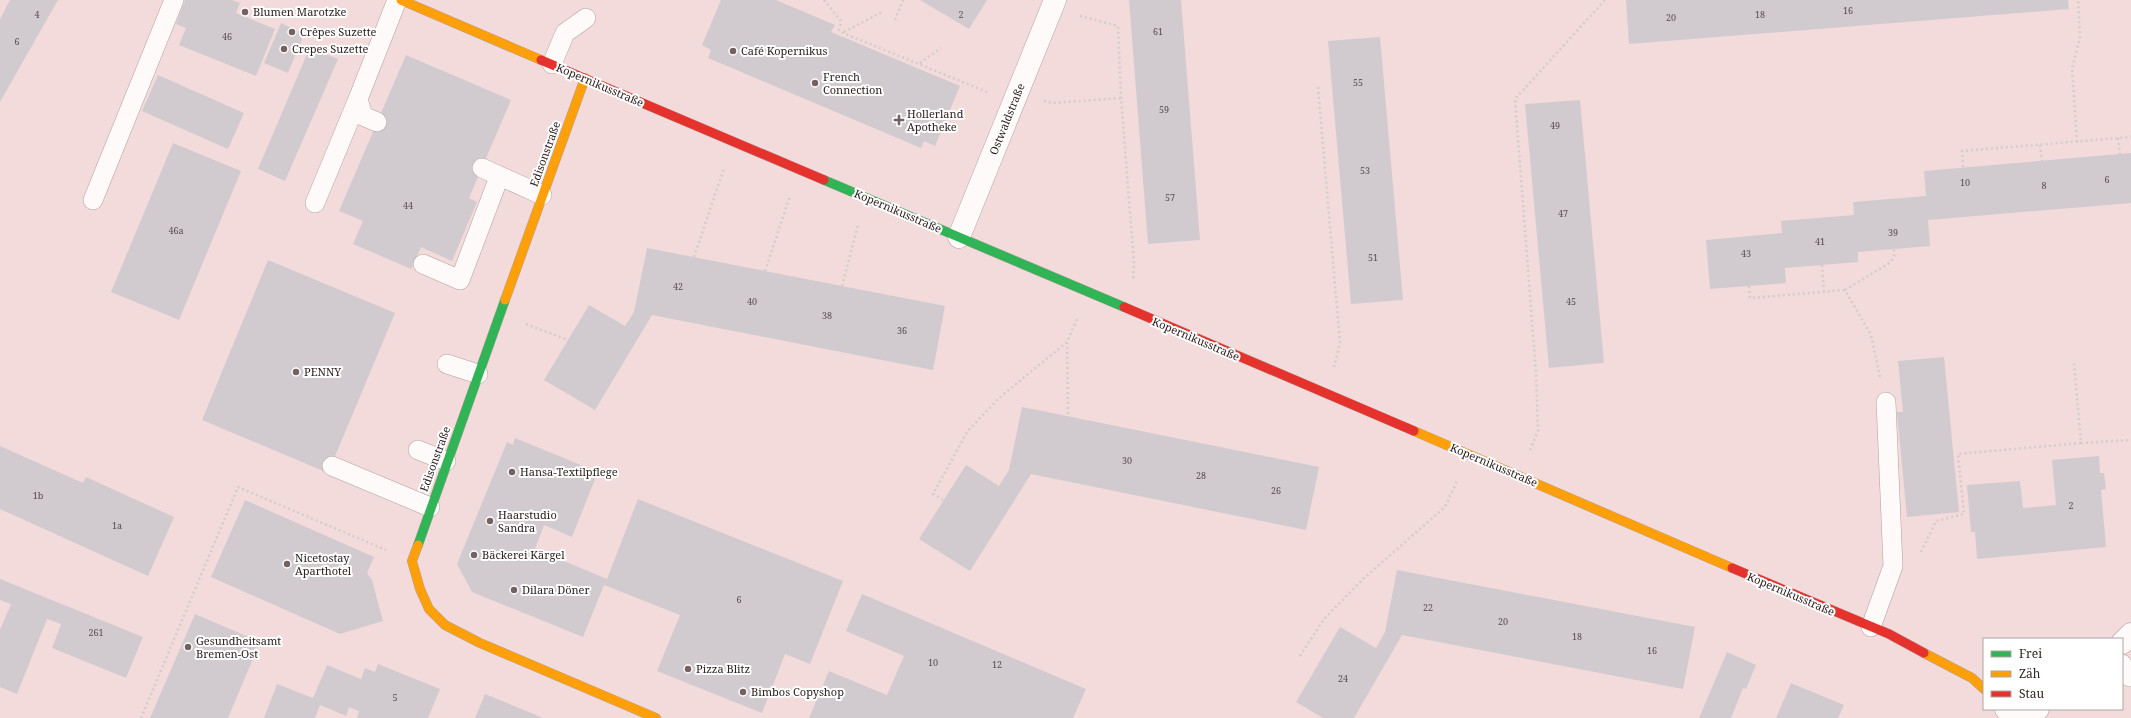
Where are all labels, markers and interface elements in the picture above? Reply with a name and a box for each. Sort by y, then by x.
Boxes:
place label: Blumen Marotzke [253,4,347,19]
house number: 16 [1843,4,1853,17]
marker: Blumen Marotzke [240,7,250,17]
house number: 4 [34,8,40,21]
house number: 2 [958,8,964,21]
house number: 18 [1755,8,1765,21]
house number: 20 [1666,11,1676,24]
place label: Crêpes Suzette [300,24,376,39]
house number: 61 [1153,25,1163,38]
marker: Crêpes Suzette [287,27,297,37]
house number: 46 [222,30,232,43]
house number: 6 [14,35,20,48]
place label: Crepes Suzette [292,41,368,56]
place label: Café Kopernikus [741,43,827,58]
marker: Crepes Suzette [279,44,289,54]
marker: Café Kopernikus [728,46,738,56]
street label: Kopernikusstraße [554,59,646,110]
place label: French Connection [823,69,882,97]
house number: 55 [1353,76,1363,89]
marker: French Connection [810,78,820,88]
street label: Ostwaldstraße [985,81,1028,157]
house number: 59 [1159,103,1169,116]
place label: Hollerland Apotheke [907,106,964,134]
marker: Hollerland Apotheke [894,115,904,125]
street label: Edisonstraße [526,119,563,189]
house number: 49 [1550,119,1560,132]
house number: 53 [1360,164,1370,177]
house number: 6 [2104,173,2110,186]
house number: 10 [1960,176,1970,189]
house number: 8 [2041,179,2047,192]
street label: Kopernikusstraße [852,185,944,236]
house number: 57 [1165,191,1175,204]
house number: 44 [403,199,413,212]
house number: 47 [1558,207,1568,220]
house number: 46a [168,224,184,237]
house number: 39 [1888,226,1898,239]
house number: 41 [1815,235,1825,248]
house number: 43 [1741,247,1751,260]
house number: 51 [1368,251,1378,264]
house number: 42 [673,280,683,293]
house number: 40 [747,295,757,308]
house number: 45 [1566,295,1576,308]
house number: 38 [822,309,832,322]
street label: Kopernikusstraße [1150,313,1242,364]
house number: 36 [897,324,907,337]
place label: PENNY [304,364,341,379]
marker: PENNY [291,367,301,377]
street label: Edisonstraße [416,424,453,494]
street label: Kopernikusstraße [1448,439,1540,490]
house number: 30 [1122,454,1132,467]
place label: Hansa-Textilpflege [520,464,618,479]
marker: Hansa-Textilpflege [507,467,517,477]
house number: 28 [1196,469,1206,482]
house number: 26 [1271,484,1281,497]
house number: 1b [33,489,44,502]
house number: 2 [2068,499,2074,512]
place label: Haarstudio Sandra [498,507,557,535]
marker: Haarstudio Sandra [485,516,495,526]
house number: 1a [112,519,122,532]
place label: Bäckerei Kärgel [482,547,565,562]
place label: Nicetostay Aparthotel [295,550,352,578]
marker: Bäckerei Kärgel [469,550,479,560]
marker: Nicetostay Aparthotel [282,559,292,569]
street label: Kopernikusstraße [1745,568,1837,619]
place label: Dilara Döner [522,582,590,597]
marker: Dilara Döner [509,585,519,595]
house number: 6 [736,593,742,606]
house number: 22 [1423,601,1433,614]
house number: 20 [1498,615,1508,628]
house number: 261 [88,626,104,639]
house number: 18 [1572,630,1582,643]
place label: Gesundheitsamt Bremen-Ost [196,633,281,661]
legend [1983,638,2123,710]
marker: Gesundheitsamt Bremen-Ost [183,642,193,652]
house number: 16 [1647,644,1657,657]
text: Frei [2019,645,2042,662]
house number: 10 [928,656,938,669]
house number: 12 [992,658,1002,671]
place label: Pizza Blitz [696,661,750,676]
marker: Pizza Blitz [683,664,693,674]
text: Zäh [2019,665,2041,682]
house number: 24 [1338,672,1348,685]
place label: Bimbos Copyshop [751,684,844,699]
text: Stau [2019,685,2045,702]
marker: Bimbos Copyshop [738,687,748,697]
house number: 5 [392,691,398,704]

